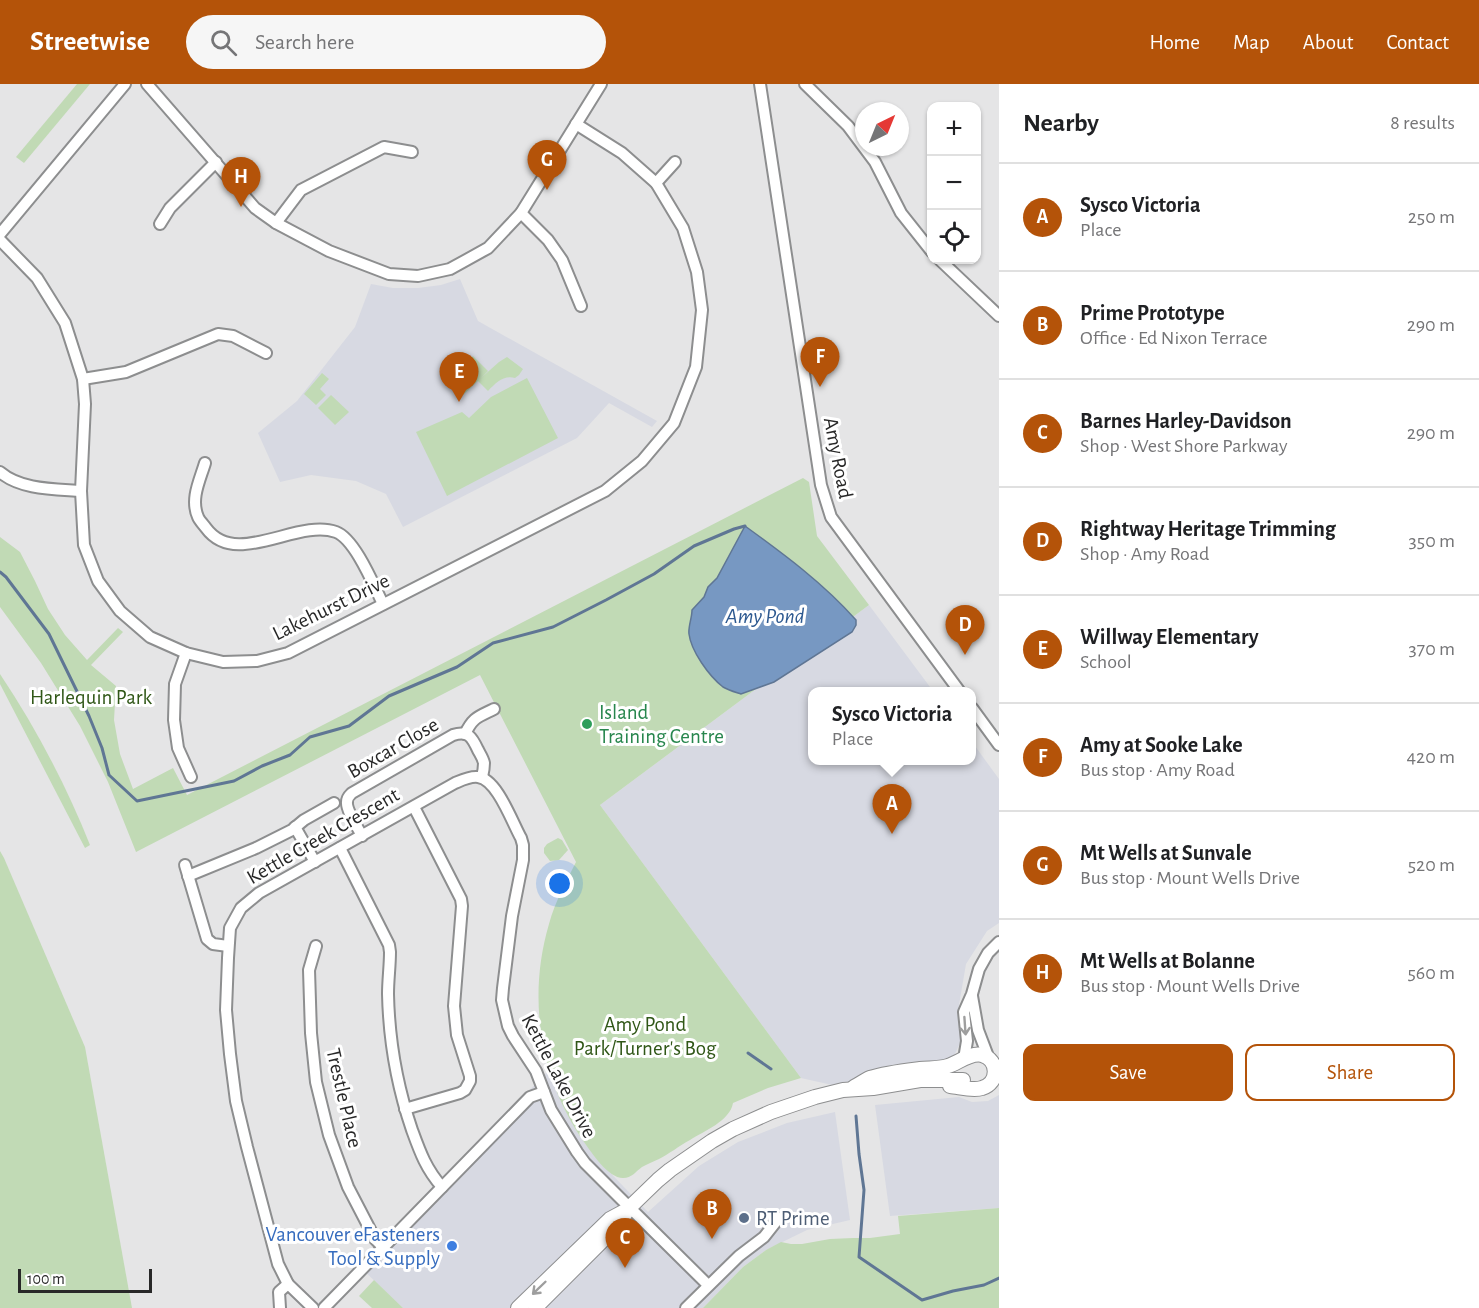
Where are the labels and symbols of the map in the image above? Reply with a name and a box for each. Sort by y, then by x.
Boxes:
north arrow [855,102,909,156]
pin: G [528,141,566,190]
pin: H [222,158,260,207]
pin: F [800,338,840,387]
pin: E [440,352,478,402]
street label: Amy Road [820,415,856,501]
street label: Lakehurst Drive [269,570,393,644]
water label: Amy Pond [725,605,805,627]
pin: D [946,606,984,655]
park label: Harlequin Park [30,687,152,708]
place label: Island Training Centre [599,702,724,747]
street label: Boxcar Close [344,714,442,782]
marker: Island Training Centre [580,717,594,731]
street label: Kettle Creek Crescent [243,784,403,888]
pin: A [872,784,912,834]
your location [545,869,574,898]
street label: Kettle Lake Drive [518,1011,600,1141]
park label: Amy Pond Park/Turner's Bog [574,1014,717,1059]
one-way arrow [960,1016,971,1036]
street label: Trestle Place [322,1046,366,1150]
pin: B [692,1190,732,1239]
place label: RT Prime [756,1208,830,1229]
marker: RT Prime [737,1211,751,1225]
pin: C [606,1218,644,1268]
place label: Vancouver eFasteners Tool & Supply [265,1224,440,1269]
marker: Vancouver eFasteners Tool & Supply [445,1239,459,1253]
scale bar [18,1266,152,1294]
one-way arrow [531,1281,546,1295]

